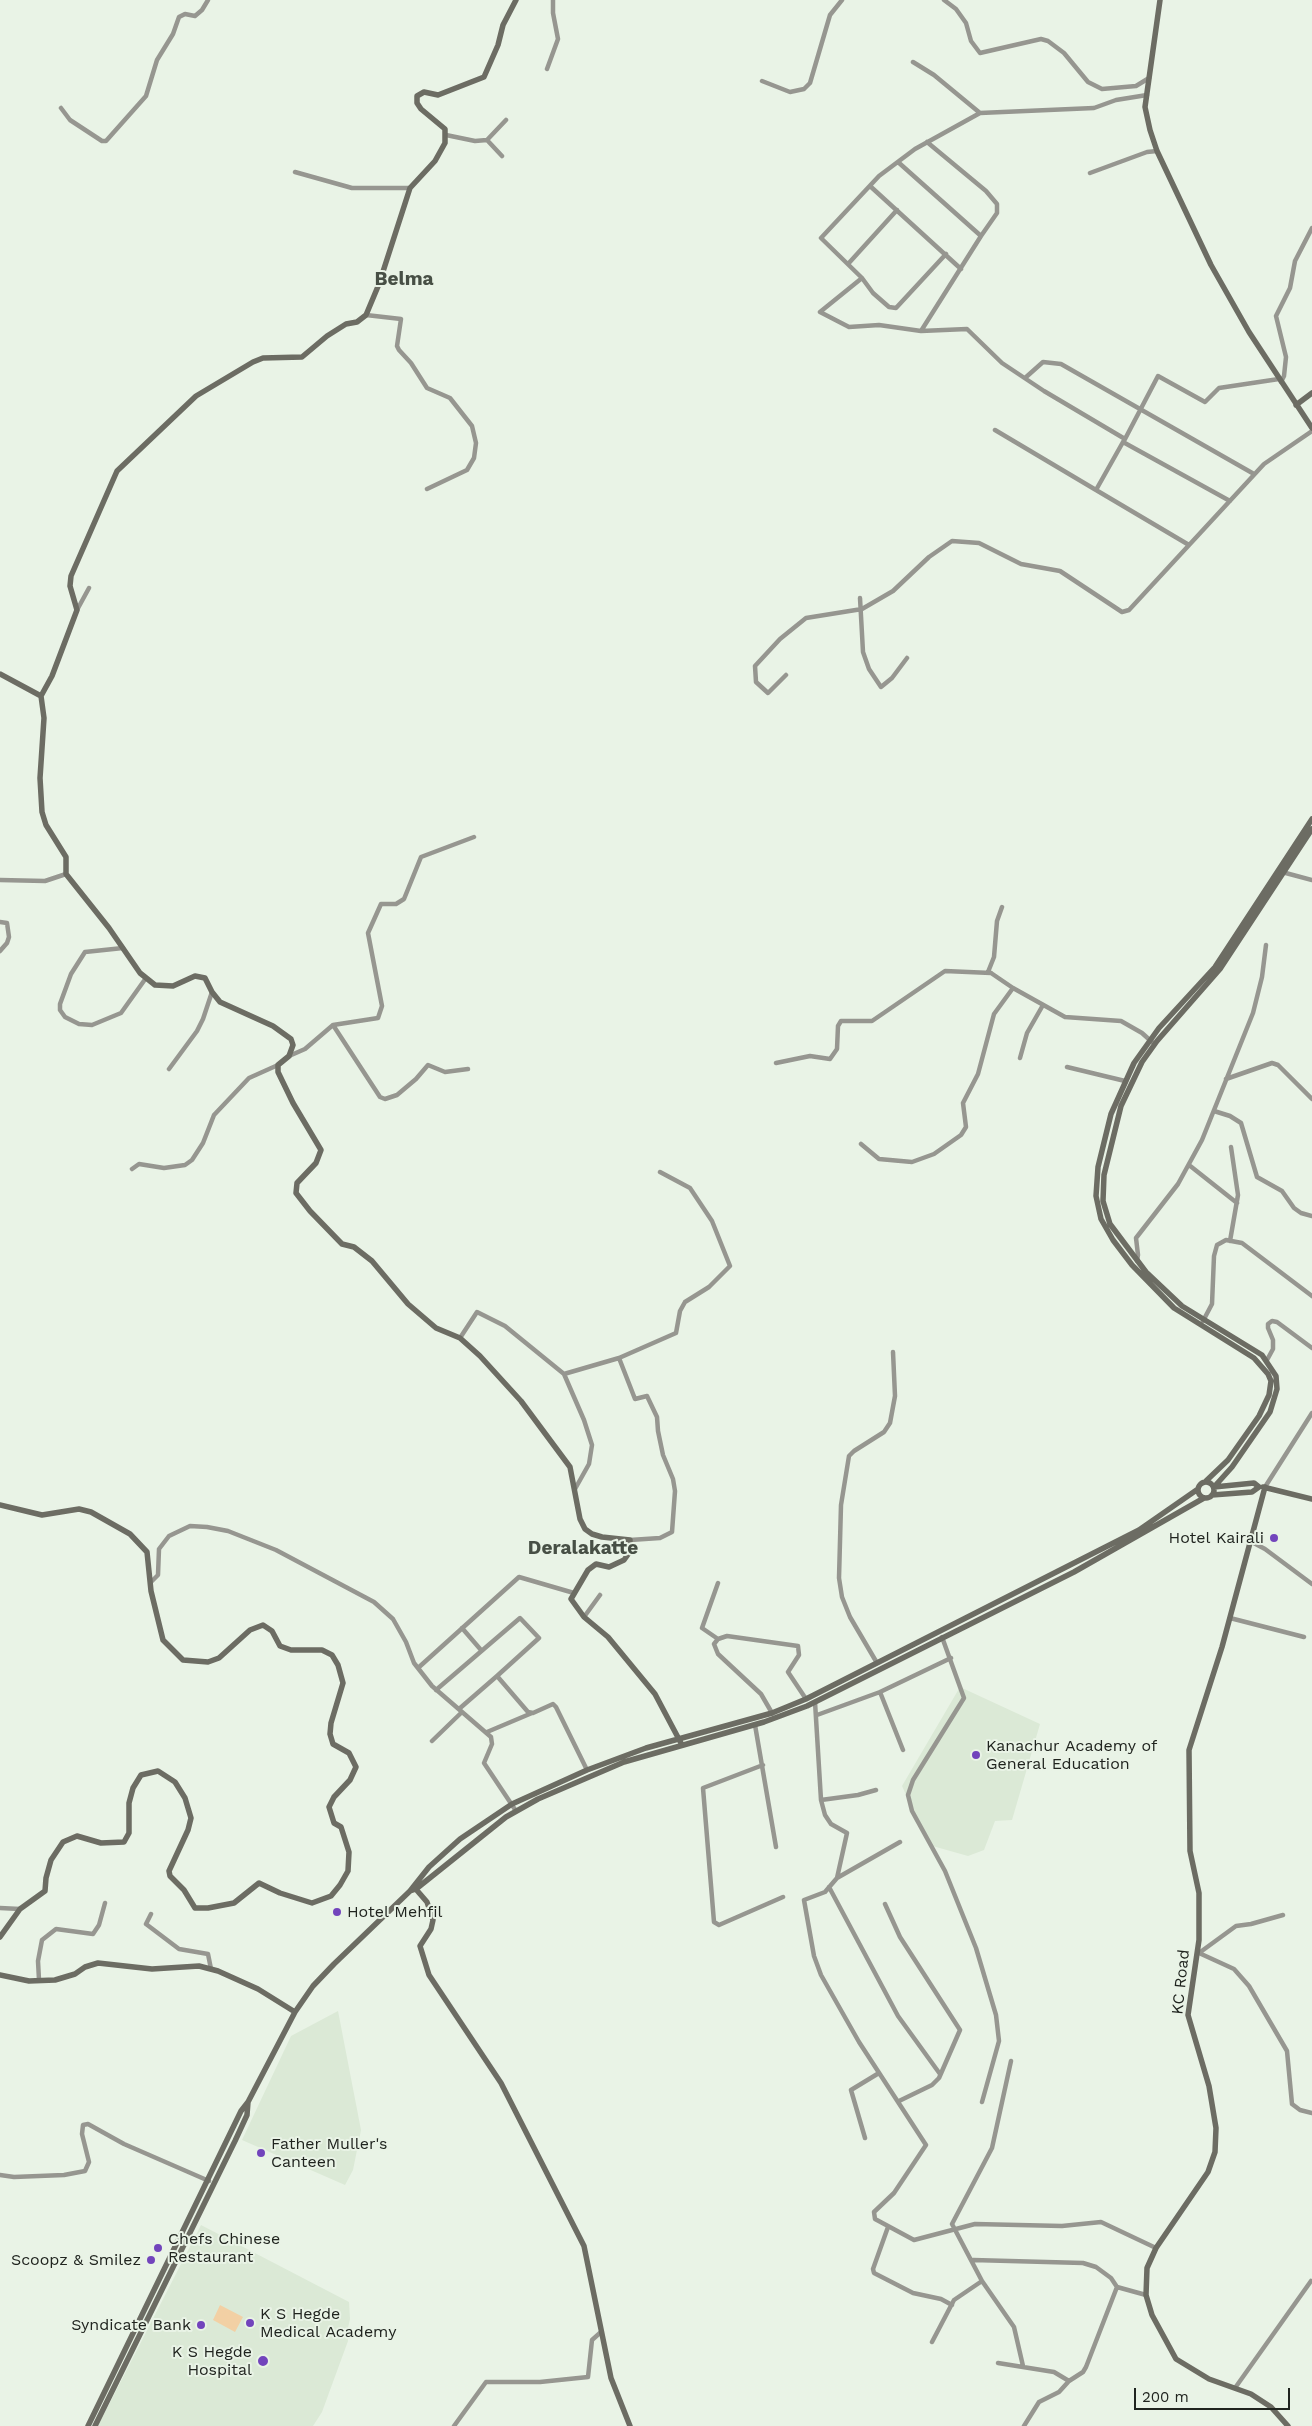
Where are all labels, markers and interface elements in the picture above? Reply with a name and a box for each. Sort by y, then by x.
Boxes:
district label: Belma [374,268,434,290]
place label: Hotel Kairali [1169,1528,1264,1548]
marker: Hotel Kairali [1268,1532,1280,1544]
district label: Deralakatte [528,1537,638,1559]
place label: Kanachur Academy of General Education [986,1736,1157,1774]
marker: Kanachur Academy of General Education [970,1749,982,1761]
place label: Hotel Mehfil [347,1902,442,1922]
marker: Hotel Mehfil [331,1906,343,1918]
street label: KC Road [1168,1948,1194,2016]
place label: Father Muller's Canteen [271,2134,387,2172]
marker: Father Muller's Canteen [255,2147,267,2159]
place label: Chefs Chinese Restaurant [168,2229,280,2267]
marker: Chefs Chinese Restaurant [152,2242,164,2254]
place label: Scoopz & Smilez [11,2250,141,2270]
marker: Scoopz & Smilez [145,2254,157,2266]
place label: K S Hegde Medical Academy [260,2304,396,2342]
place label: Syndicate Bank [71,2315,191,2335]
marker: K S Hegde Medical Academy [244,2317,256,2329]
marker: Syndicate Bank [195,2319,207,2331]
place label: K S Hegde Hospital [172,2342,252,2380]
marker: K S Hegde Hospital [256,2354,270,2368]
scale bar [1137,2378,1293,2410]
text: 200 m [1142,2388,1189,2406]

